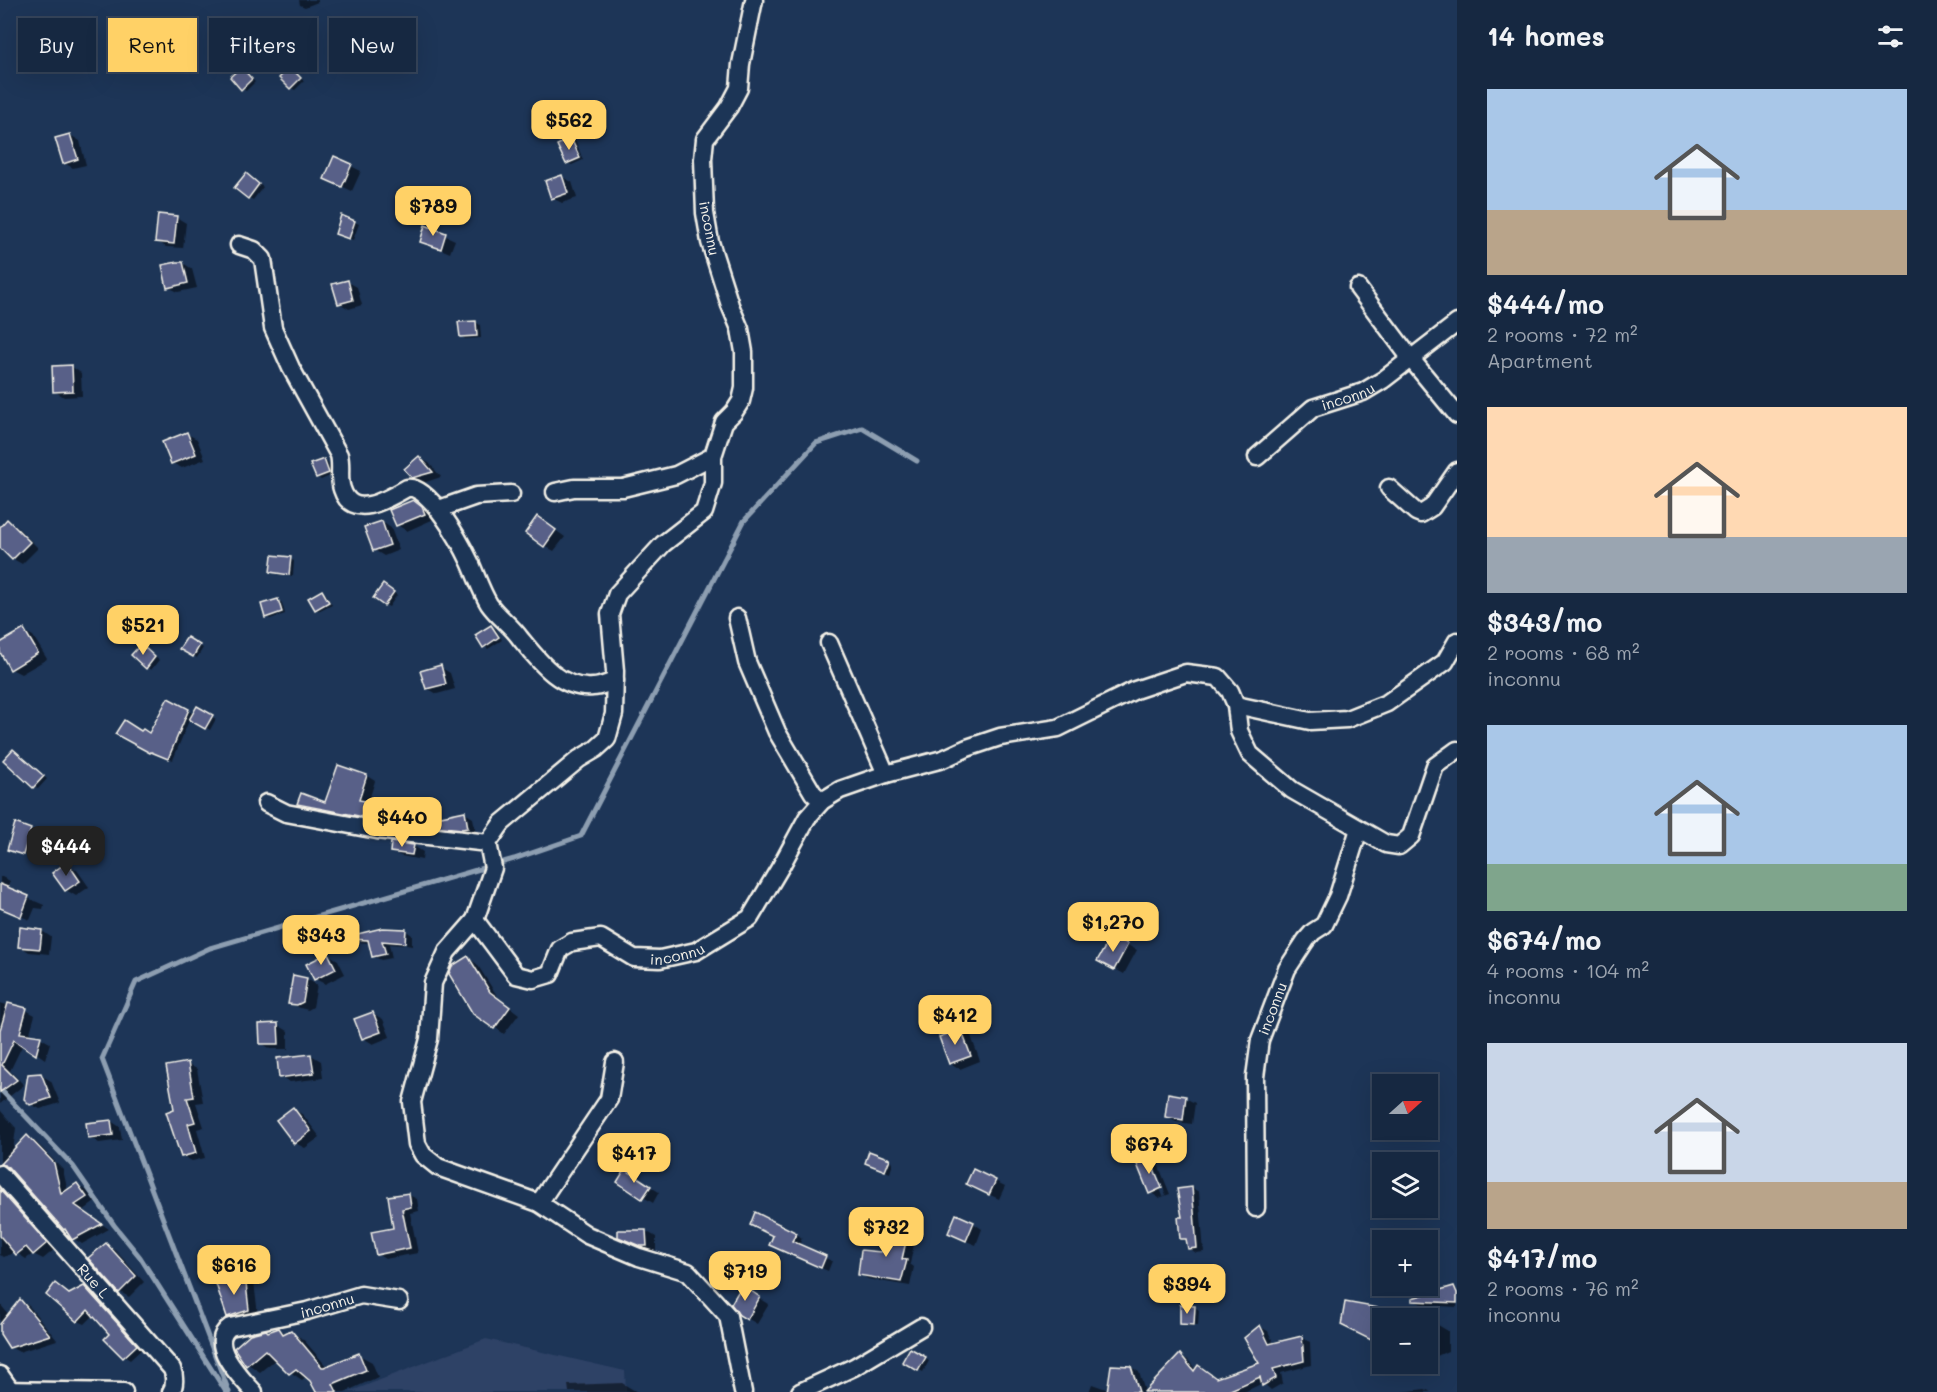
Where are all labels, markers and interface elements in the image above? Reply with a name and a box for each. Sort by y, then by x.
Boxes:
chip: Buy [18,18,96,72]
chip: Rent [108,18,197,72]
chip: Filters [209,18,317,72]
chip: New [329,18,416,72]
text: 14 homes [1487,19,1605,53]
icon: filters [1874,20,1907,53]
pin: $562 [533,100,605,151]
text: $562 [545,106,593,132]
icon: home [1643,128,1751,236]
pin: $789 [397,186,469,237]
text: $789 [409,192,457,218]
street label: inconnu [695,199,725,257]
text: $444/mo [1487,287,1604,321]
text: 2 rooms · 72 m² [1487,321,1638,347]
text: Apartment [1487,347,1593,373]
street label: inconnu [1318,377,1378,415]
icon: home [1643,446,1751,554]
pin: $521 [107,605,179,656]
text: $343/mo [1487,605,1602,639]
text: $521 [121,611,165,637]
text: 2 rooms · 68 m² [1487,639,1640,665]
text: inconnu [1487,665,1561,691]
icon: home [1643,764,1751,872]
pin: $440 [366,797,438,848]
text: $440 [377,803,427,829]
pin: $444 [30,826,102,877]
text: $444 [41,832,91,858]
pin: $1,270 [1064,902,1162,953]
text: $1,270 [1082,908,1144,934]
pin: $343 [285,915,357,966]
text: $343 [296,921,346,947]
text: $674/mo [1487,923,1601,957]
street label: inconnu [649,938,708,969]
text: 4 rooms · 104 m² [1487,957,1649,983]
street label: inconnu [1253,979,1291,1038]
text: inconnu [1487,983,1561,1009]
pin: $412 [919,995,991,1046]
text: $412 [932,1001,978,1027]
north arrow [1372,1074,1438,1140]
map controls [1372,1074,1438,1374]
icon: home [1643,1082,1751,1190]
pin: $674 [1113,1124,1185,1175]
text: $674 [1125,1130,1173,1156]
pin: $417 [598,1133,670,1184]
text: $417 [611,1139,657,1165]
button: layers [1372,1152,1438,1218]
pin: $732 [850,1207,922,1258]
text: $732 [863,1213,909,1239]
button: + [1372,1230,1438,1296]
text: $417/mo [1487,1241,1597,1275]
pin: $616 [198,1245,270,1296]
text: $616 [211,1251,257,1277]
pin: $719 [709,1251,781,1302]
text: $719 [723,1257,767,1283]
street label: Rue L [73,1259,115,1302]
pin: $394 [1151,1264,1223,1315]
text: $394 [1162,1270,1212,1296]
text: 2 rooms · 76 m² [1487,1275,1639,1301]
street label: inconnu [298,1288,357,1322]
text: inconnu [1487,1301,1561,1327]
button: − [1372,1308,1438,1374]

